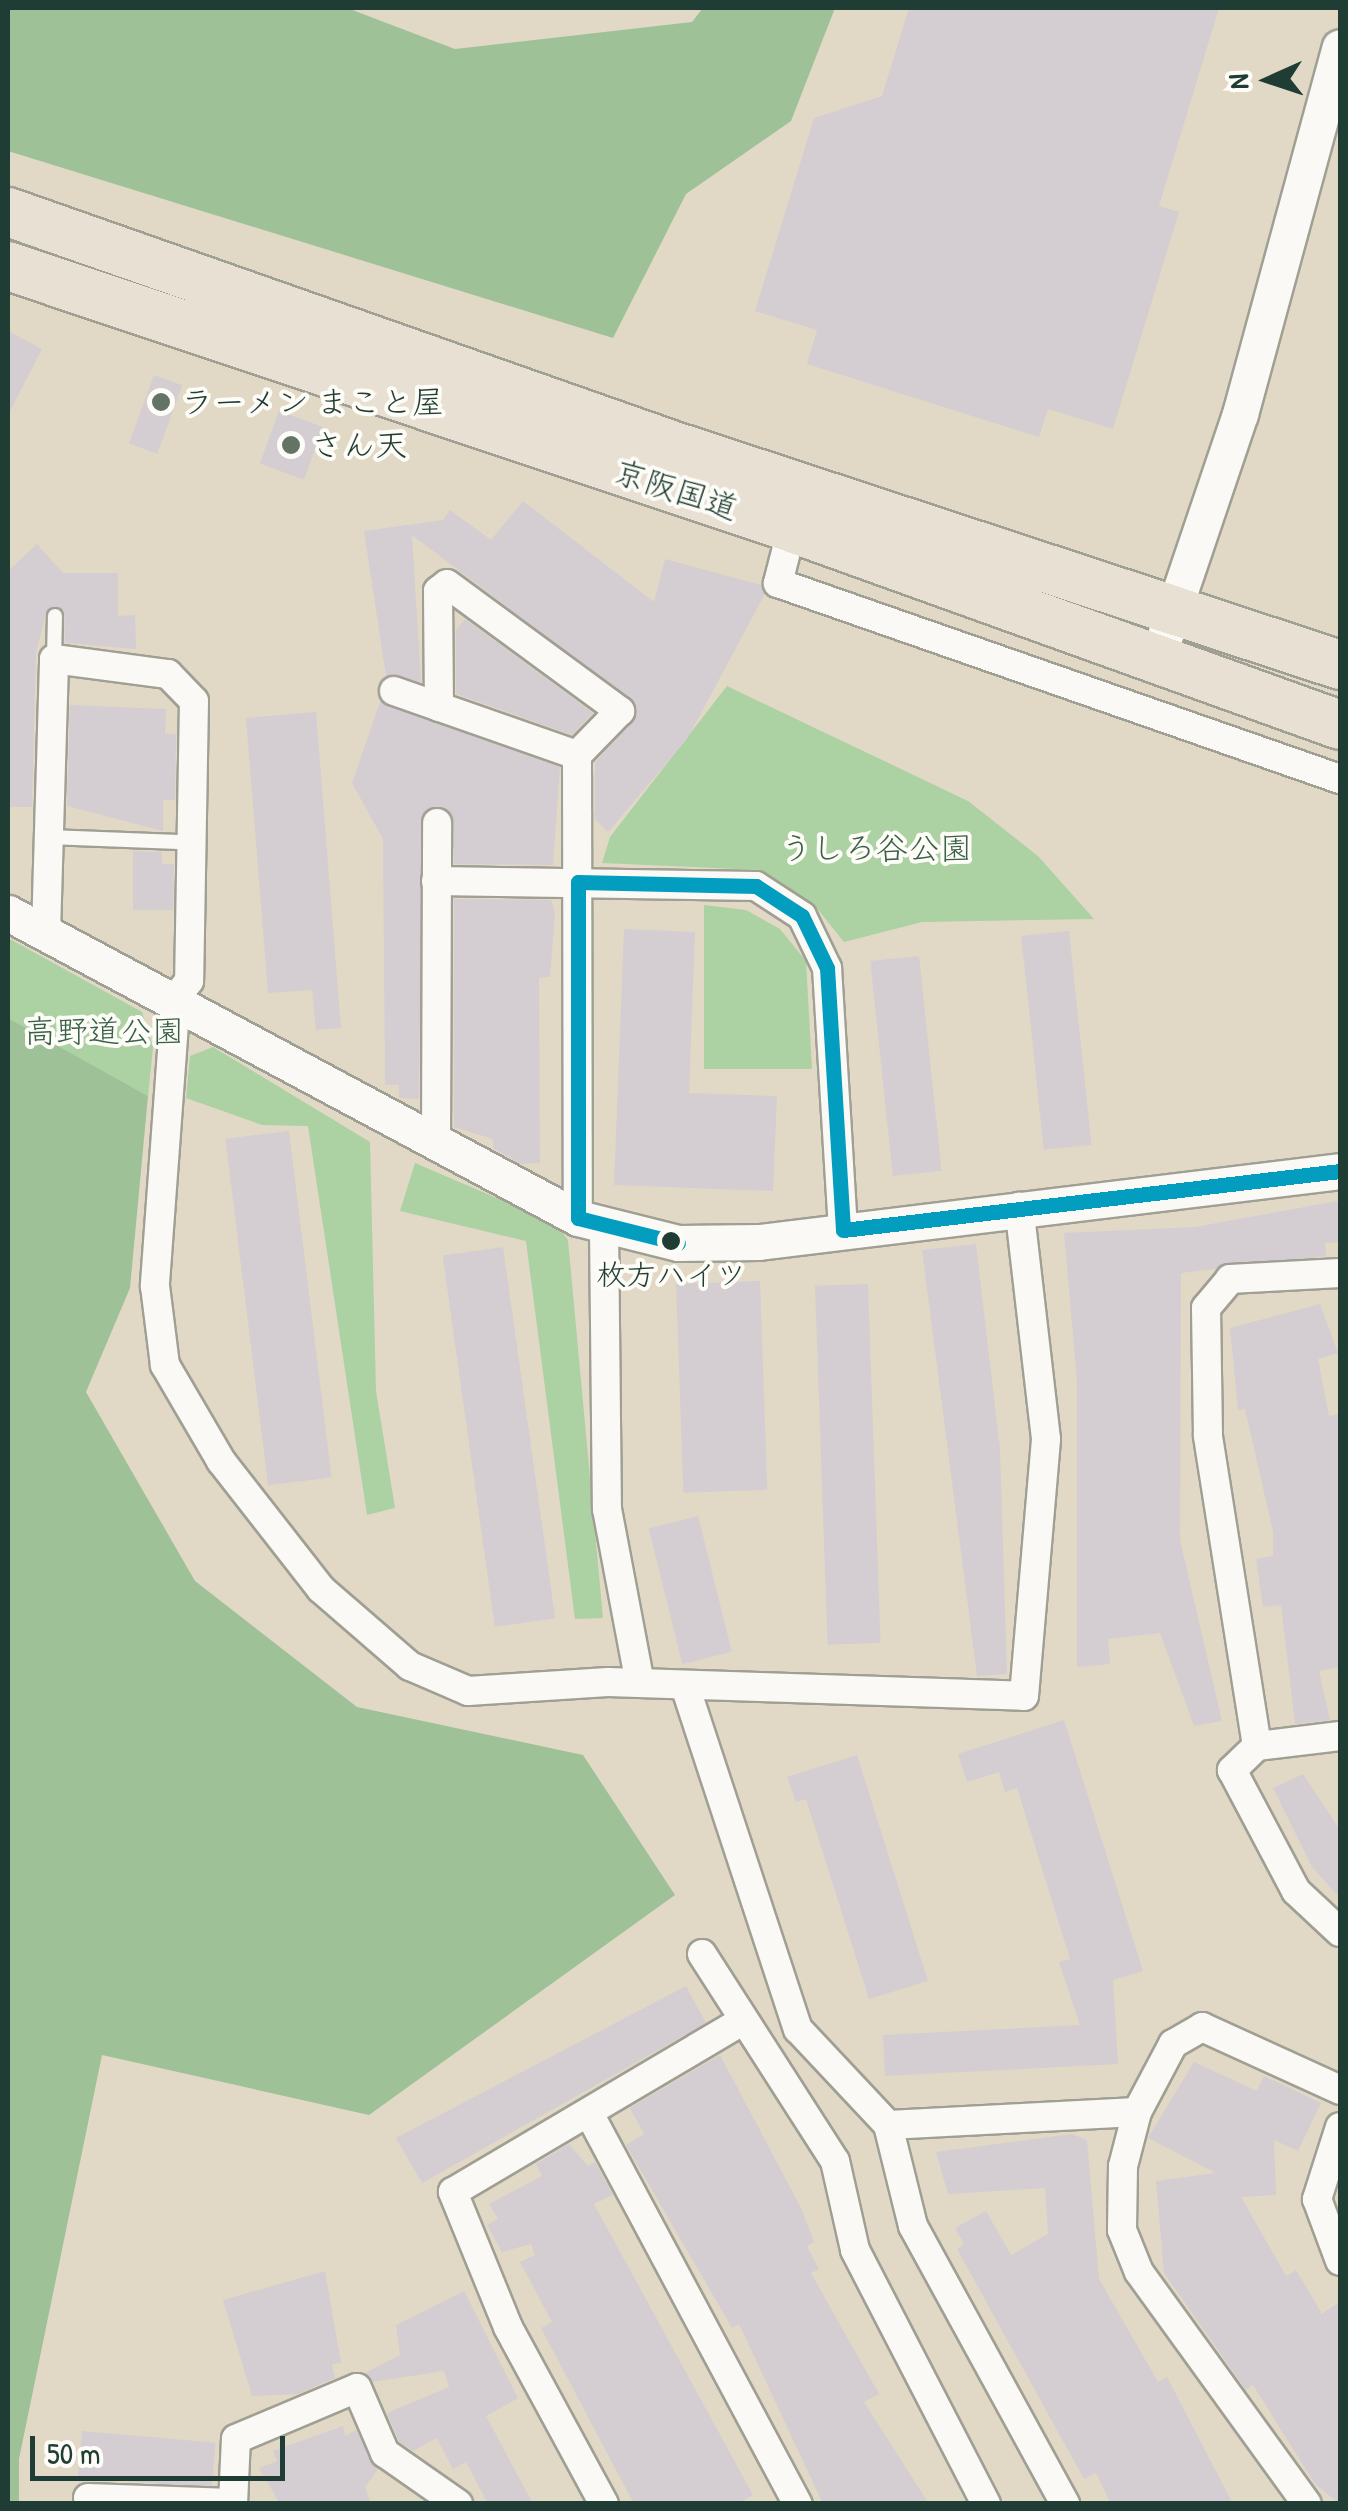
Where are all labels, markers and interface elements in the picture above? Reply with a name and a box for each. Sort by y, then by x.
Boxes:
north arrow [1218,30,1318,130]
text: N [1219,73,1257,90]
place label: ラーメン まこと屋 [181,383,444,421]
marker: ラーメン まこと屋 [150,391,172,413]
place label: さん天 [311,426,407,464]
marker: さん天 [280,434,302,456]
street label: 京阪国道 [609,452,743,528]
park label: うしろ谷公園 [780,829,972,867]
park label: 高野道公園 [24,1012,184,1050]
marker: 枚方ハイツ [661,1231,681,1251]
place label: 枚方ハイツ [596,1256,746,1292]
scale bar [35,2416,290,2478]
text: 50 m [47,2433,100,2473]

